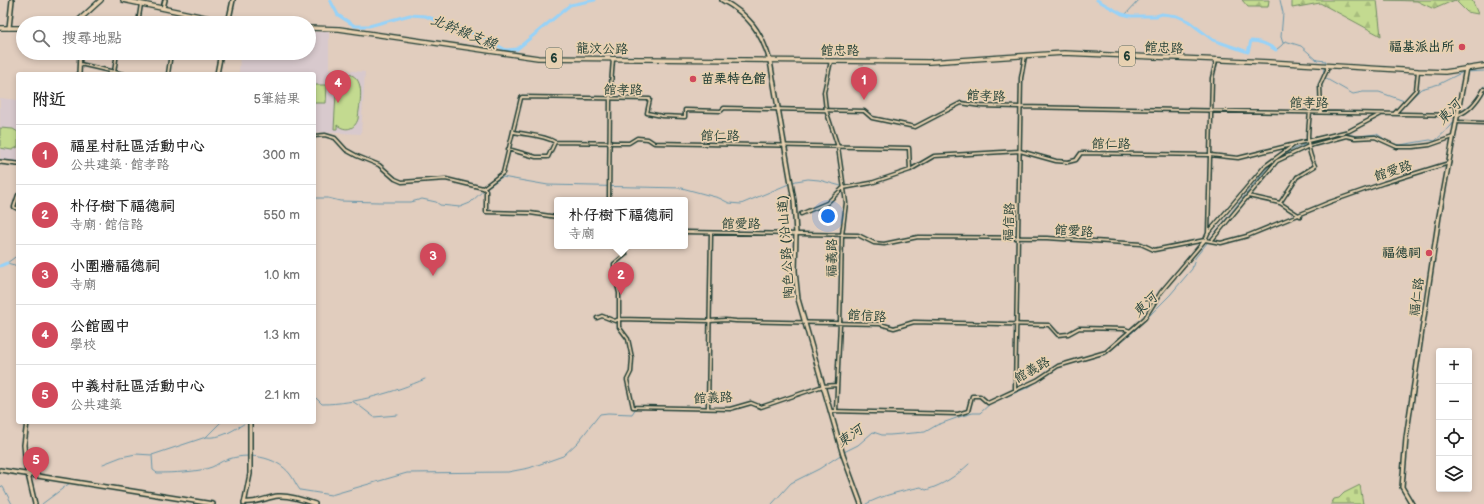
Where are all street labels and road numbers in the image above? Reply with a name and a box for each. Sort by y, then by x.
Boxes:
street label: 館忠路 [1144,39,1184,57]
street label: 龍汶公路 [576,41,628,57]
street label: 館忠路 [820,43,860,59]
road number: 6 [1119,46,1135,66]
road number: 6 [546,48,562,68]
street label: 館孝路 [603,82,643,98]
street label: 館孝路 [966,87,1006,105]
street label: 館孝路 [1289,95,1329,111]
street label: 館仁路 [700,128,740,144]
street label: 館仁路 [1091,136,1131,152]
street label: 館愛路 [1372,157,1414,185]
street label: 陶色公路 (沿山道) [774,194,798,299]
street label: 福信路 [1000,202,1018,242]
street label: 館愛路 [721,216,761,232]
street label: 館愛路 [1054,222,1094,240]
street label: 福義路 [824,238,840,278]
street label: 福仁路 [1407,277,1427,317]
street label: 館信路 [847,307,887,325]
street label: 館義路 [1011,354,1053,386]
street label: 館義路 [693,389,733,407]

